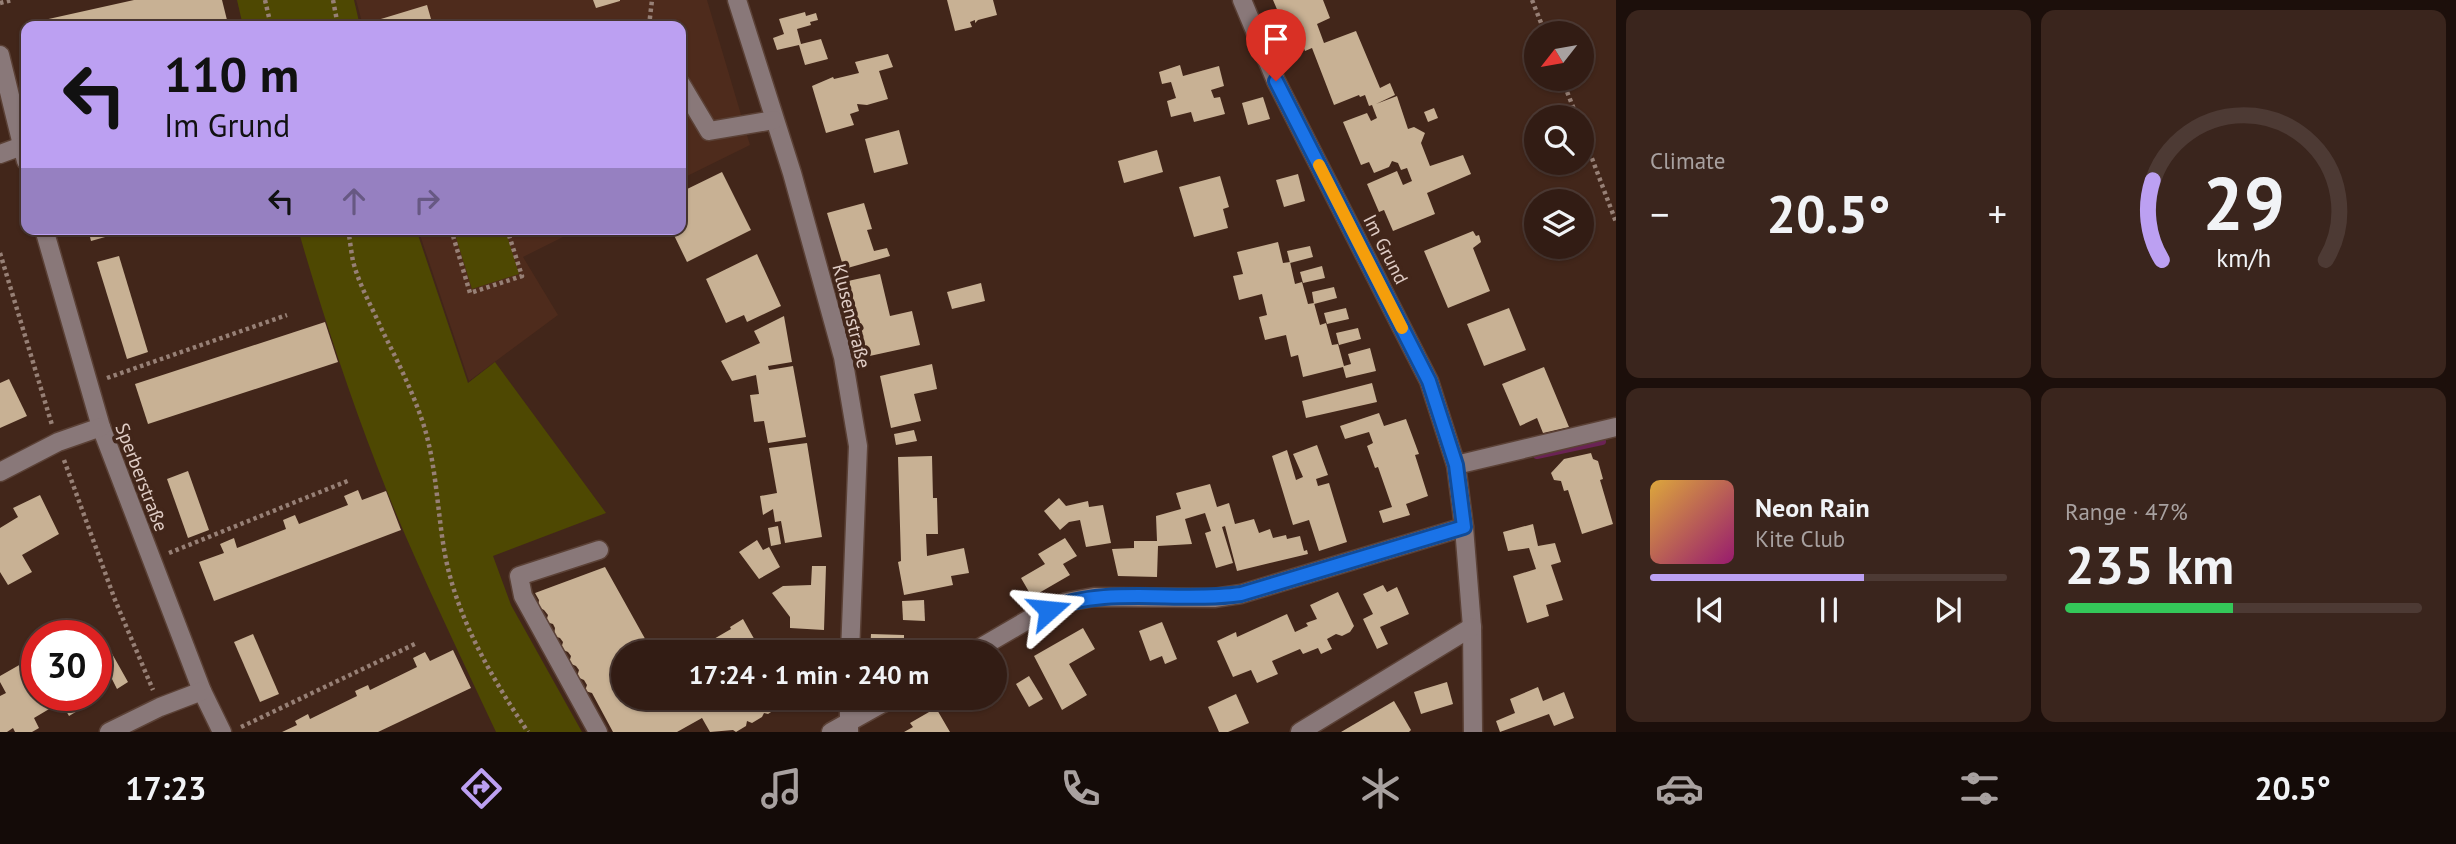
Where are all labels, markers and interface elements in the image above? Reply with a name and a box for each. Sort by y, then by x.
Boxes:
pin [1246,9,1306,81]
icon: arrive [1257,20,1295,58]
north arrow [1524,21,1594,91]
map controls [1524,21,1594,259]
text: 110 m [164,42,299,106]
icon: left [49,49,140,140]
text: Im Grund [164,104,290,146]
button: search [1524,105,1594,175]
text: Climate [1650,146,1725,175]
text: 29 [2202,156,2285,250]
text: 20.5° [1767,180,1890,247]
icon: left [262,182,300,220]
icon: ahead [335,182,373,220]
icon: right [408,182,446,220]
button: layers [1524,189,1594,259]
text: − [1650,189,1669,238]
text: + [1988,189,2007,238]
street label: Im Grund [1358,210,1414,288]
text: km/h [2216,242,2271,274]
street label: Klusenstraße [827,261,877,371]
street label: Sperberstraße [110,419,174,535]
text: Neon Rain [1755,491,1870,524]
text: Range · 47% [2065,497,2188,526]
text: Kite Club [1755,524,1845,553]
text: 235 km [2065,531,2234,598]
position arrow [1012,573,1086,647]
icon: previous [1691,591,1729,629]
icon: pause [1810,591,1848,629]
icon: next [1929,591,1967,629]
speed limit sign: 30 [21,620,112,711]
text: 17:24 · 1 min · 240 m [689,658,929,691]
icon: directions [457,764,506,813]
icon: music [757,764,806,813]
icon: phone [1056,764,1105,813]
icon: climate [1356,764,1405,813]
icon: car [1655,764,1704,813]
icon: filters [1955,764,2004,813]
text: 17:23 [125,767,206,809]
text: 20.5° [2254,767,2331,809]

